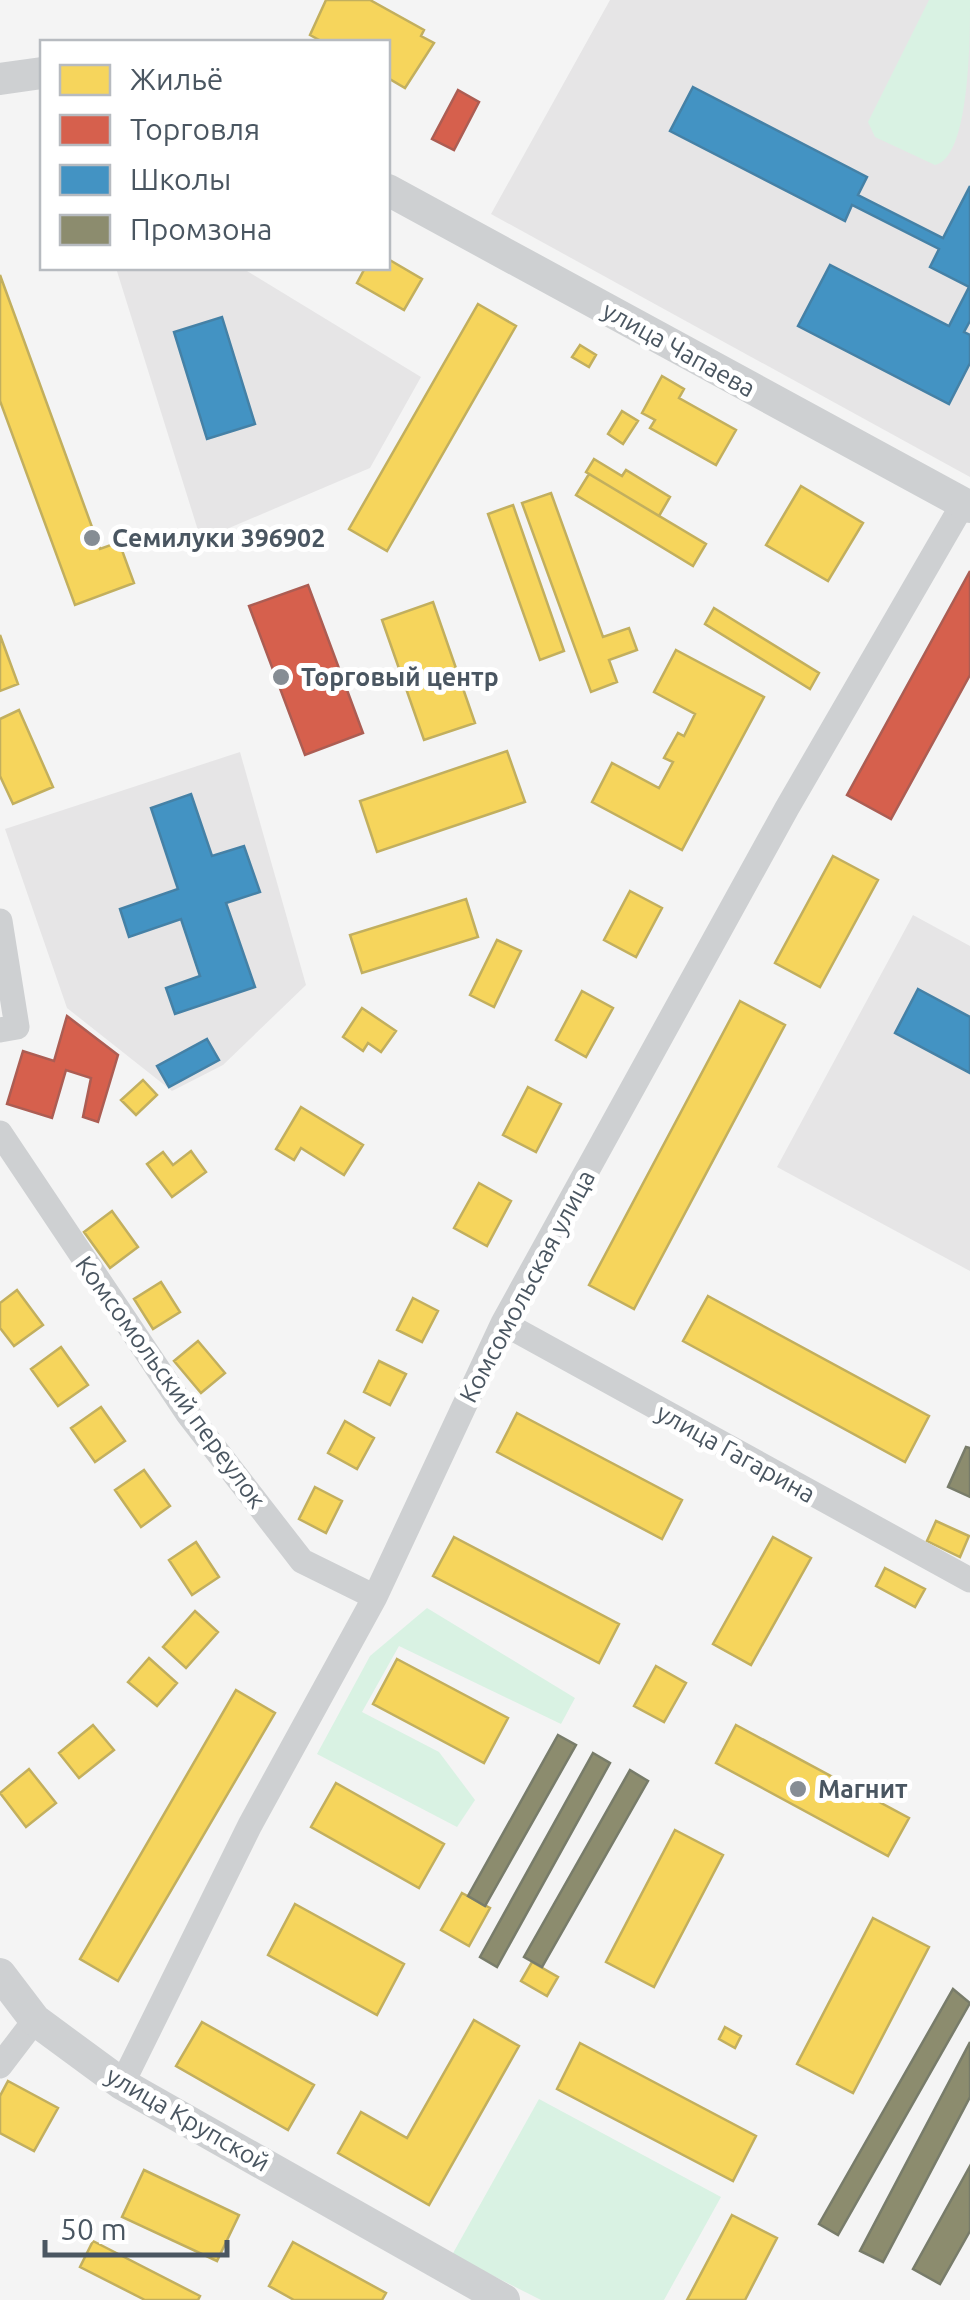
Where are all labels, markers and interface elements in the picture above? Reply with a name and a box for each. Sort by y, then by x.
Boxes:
legend [40,40,390,270]
text: Жильё [130,62,223,96]
text: Торговля [130,112,260,146]
text: Школы [130,162,231,196]
text: Промзона [130,212,272,246]
street label: улица Чапаева [598,296,760,402]
place label: Семилуки 396902 [112,524,325,552]
marker: Семилуки 396902 [81,527,103,549]
place label: Торговый центр [301,663,499,691]
marker: Торговый центр [270,666,292,688]
street label: Комсомольская улица [454,1165,600,1407]
street label: Комсомольский переулок [70,1251,272,1513]
street label: улица Гагарина [652,1398,820,1508]
place label: Магнит [818,1775,908,1803]
marker: Магнит [787,1778,809,1800]
street label: улица Крупской [101,2061,275,2177]
scale bar [45,2195,228,2257]
text: 50 m [60,2212,127,2246]

